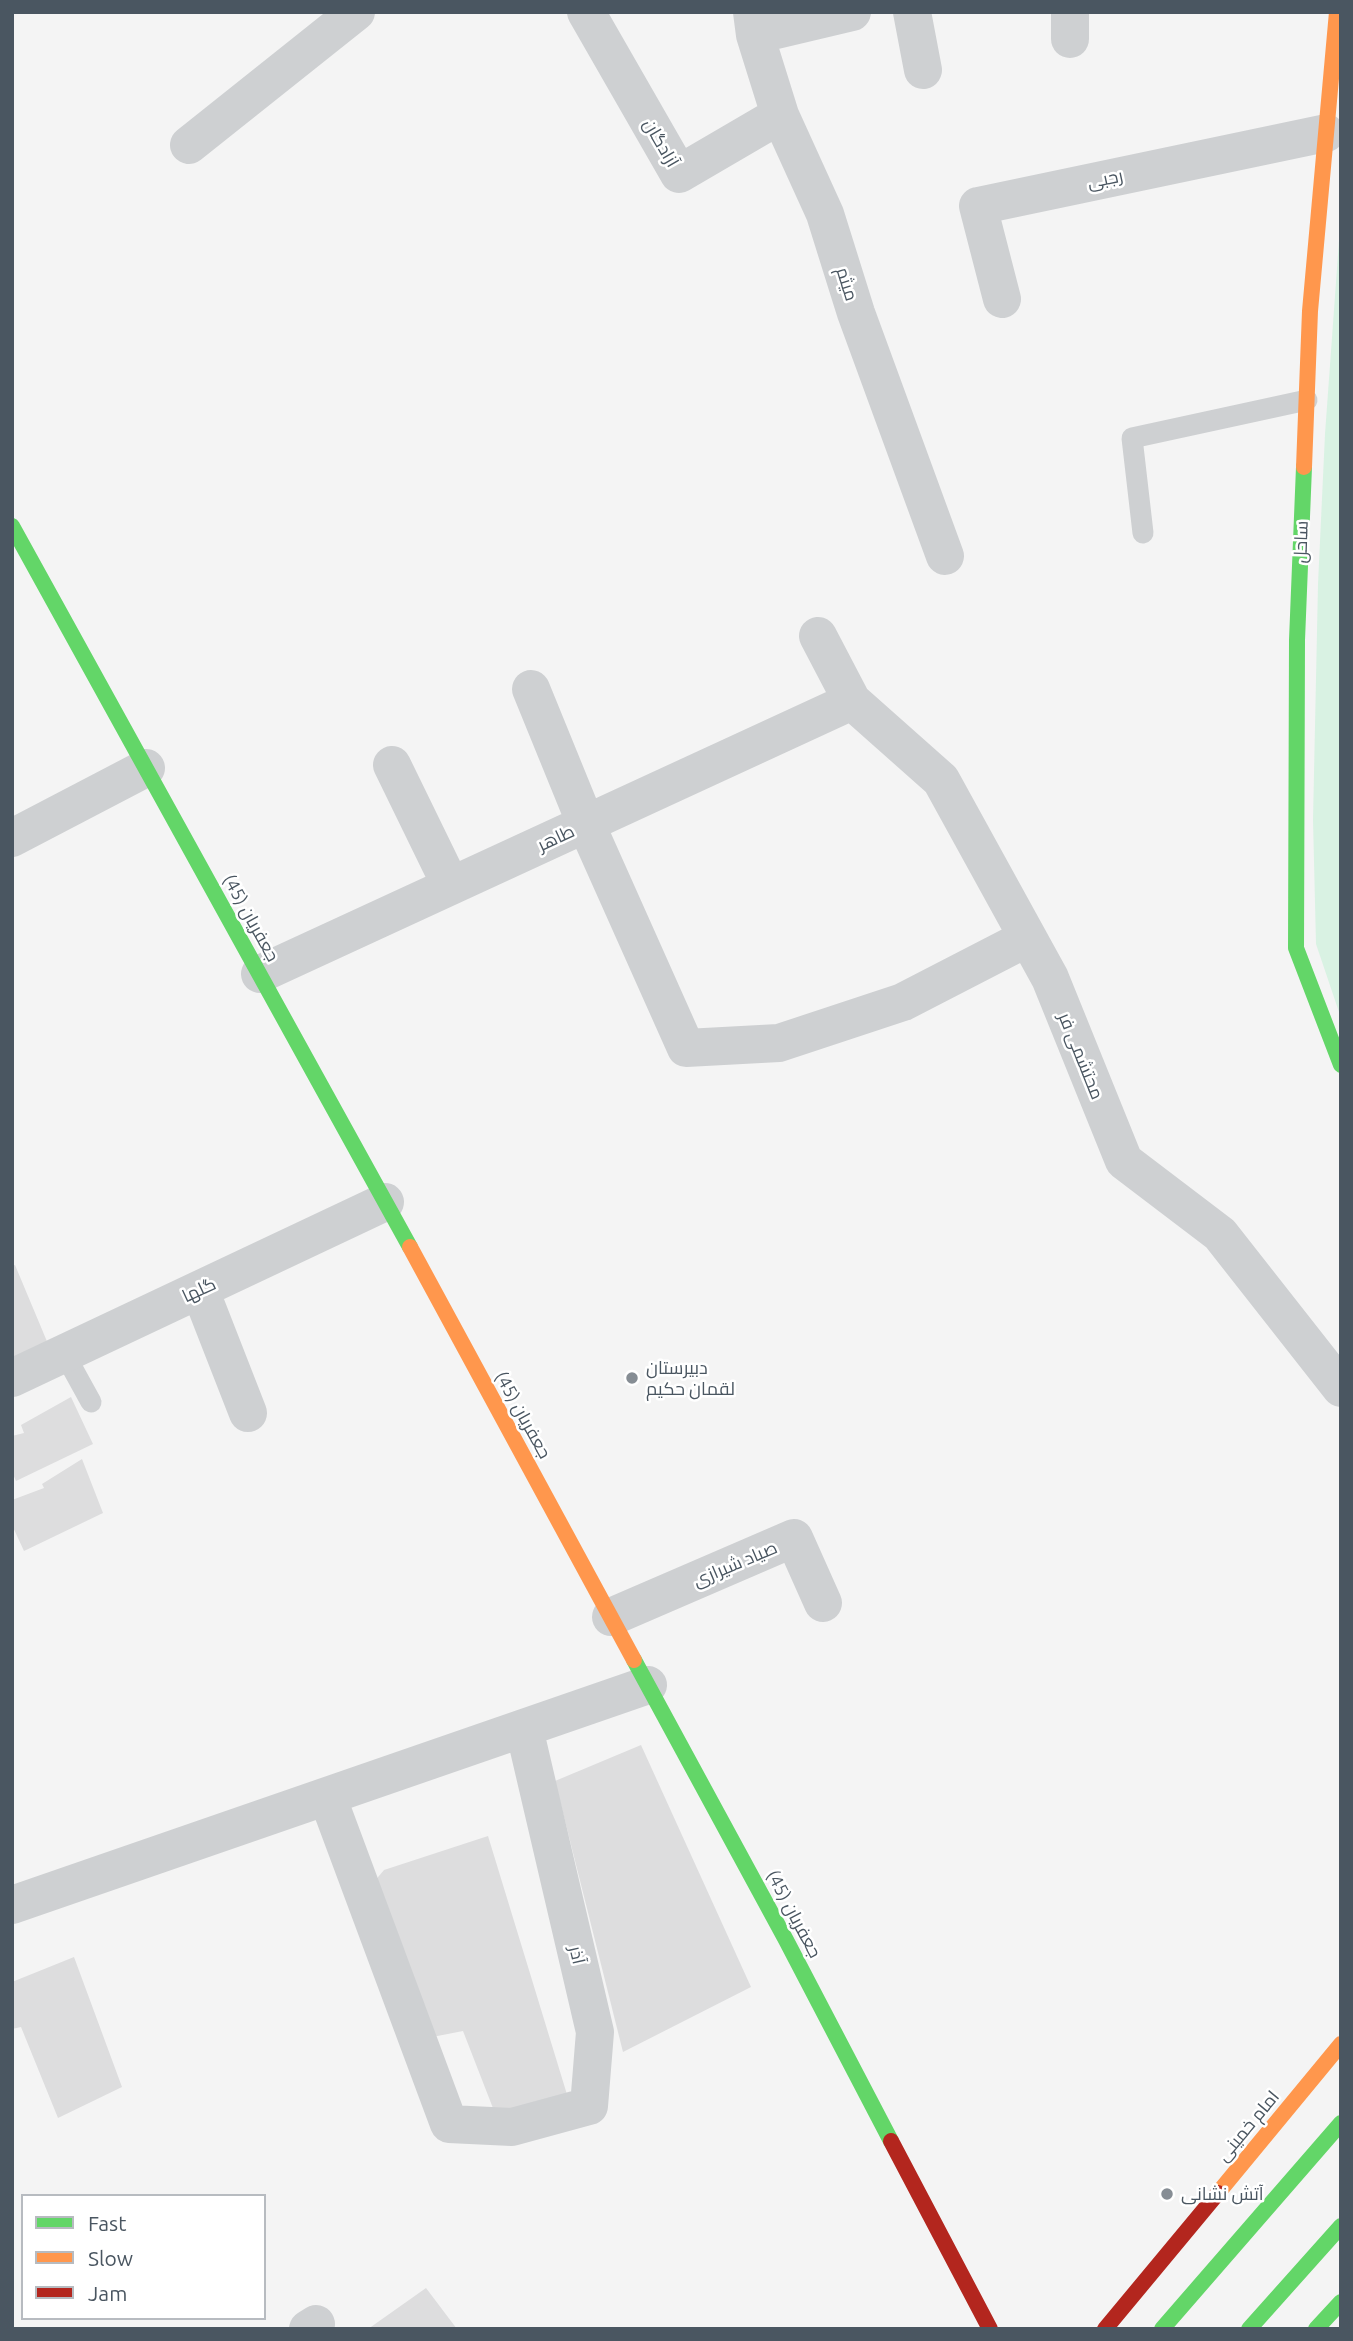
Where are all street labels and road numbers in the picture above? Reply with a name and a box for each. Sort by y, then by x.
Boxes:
street label: آزادگان [639,115,683,171]
street label: رجبی [1085,165,1125,193]
street label: میثم [832,265,862,303]
street label: ساحل [1289,520,1313,564]
street label: طاهر [534,820,578,856]
street label: جعفریان (45) [218,871,284,965]
street label: محتشمی فر [1054,1009,1108,1103]
street label: گلها [179,1273,219,1307]
street label: جعفریان (45) [490,1368,556,1462]
street label: صیاد شیرازی [690,1537,780,1591]
street label: جعفریان (45) [762,1866,826,1962]
street label: آذر [564,1944,590,1966]
street label: امام خمینی [1212,2086,1284,2166]

